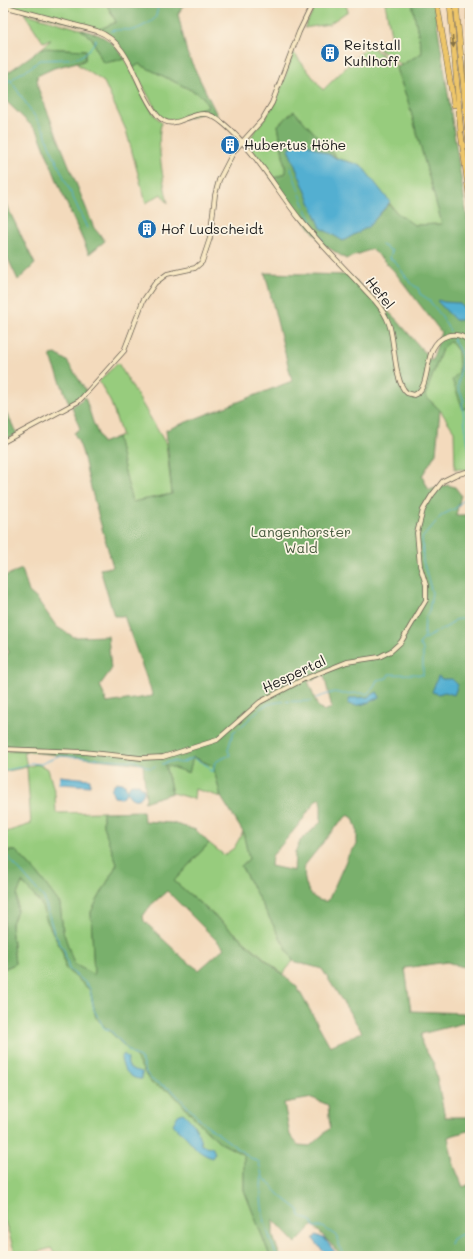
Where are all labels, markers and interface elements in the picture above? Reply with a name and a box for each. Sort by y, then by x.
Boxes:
place label: Reitstall Kuhlhoff [344,35,401,70]
one-way arrow [450,36,456,48]
building icon: Reitstall Kuhlhoff [319,42,341,64]
building icon: Hubertus Höhe [219,134,241,156]
place label: Hubertus Höhe [244,135,346,154]
building icon: Hof Ludscheidt [136,218,158,240]
place label: Hof Ludscheidt [161,219,264,238]
street label: Hefel [362,273,399,313]
park label: Langenhorster Wald [251,522,351,557]
street label: Hespertal [259,651,329,697]

